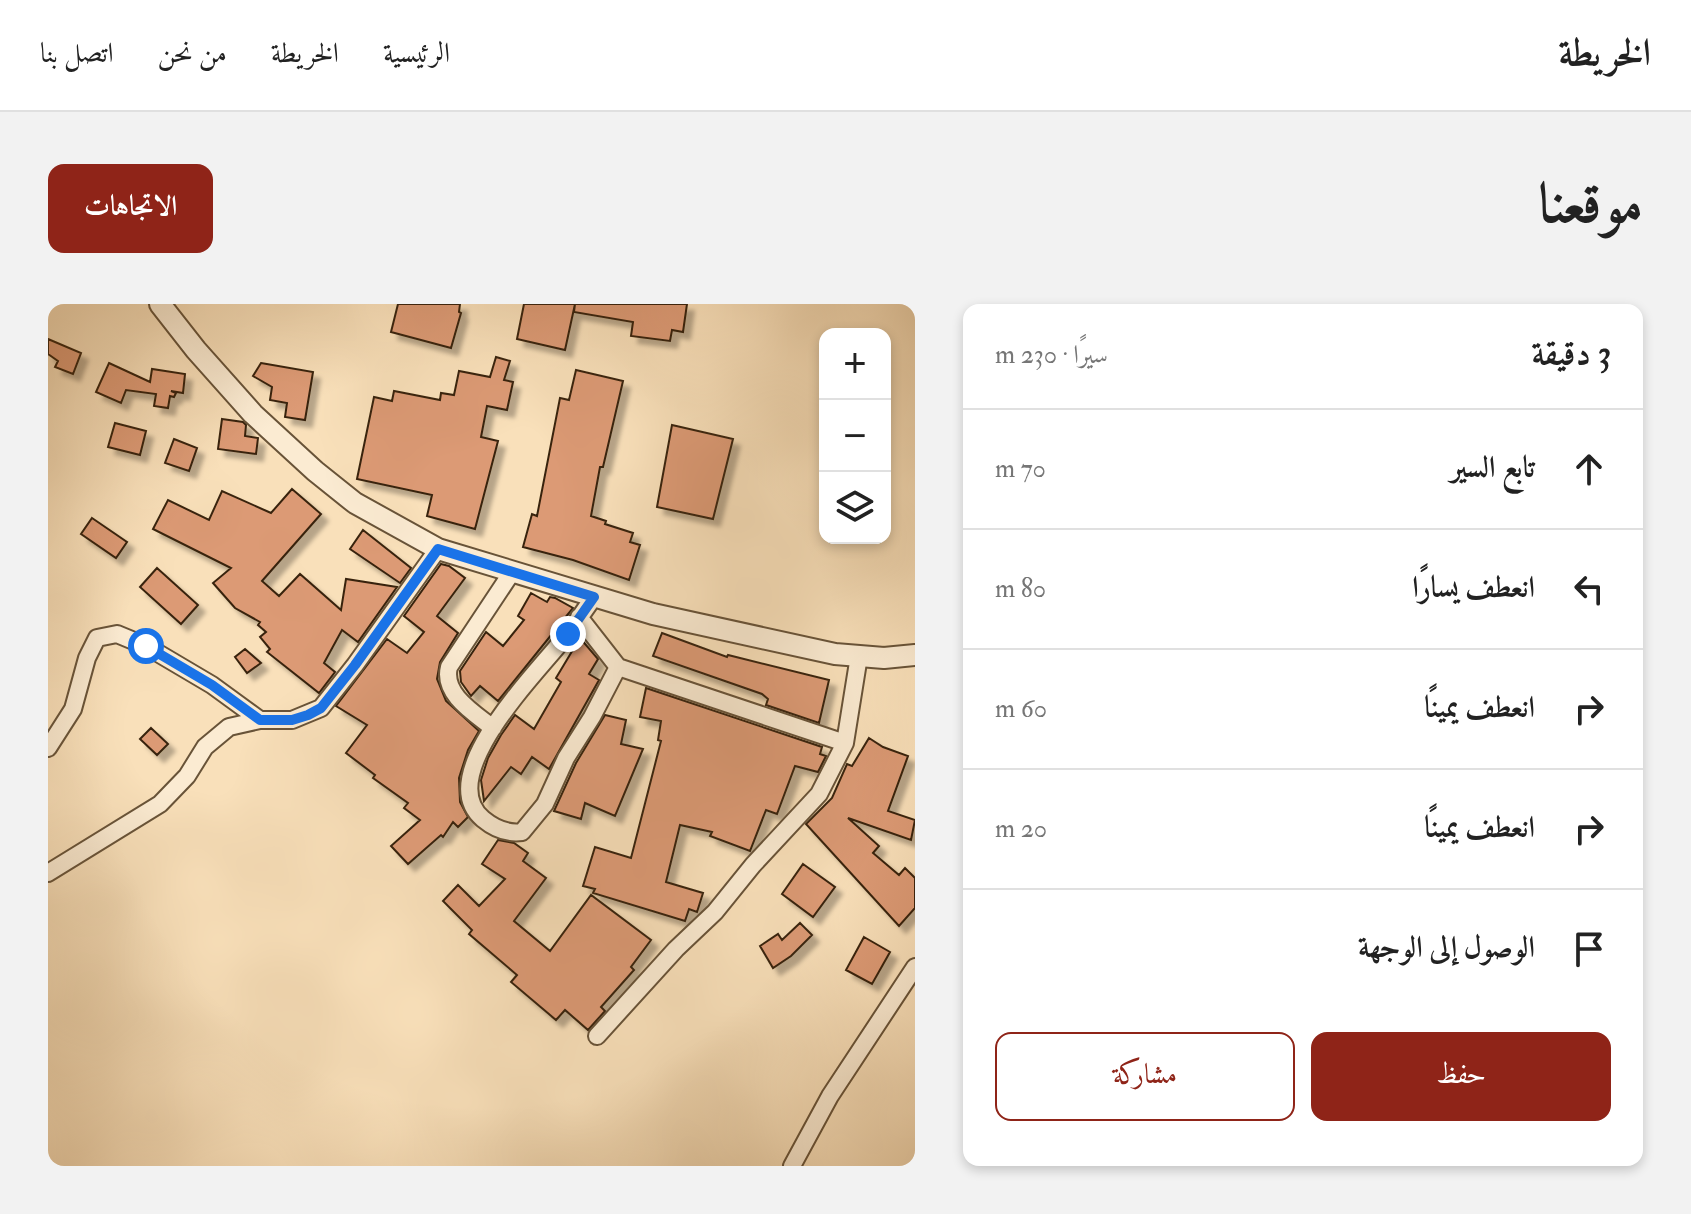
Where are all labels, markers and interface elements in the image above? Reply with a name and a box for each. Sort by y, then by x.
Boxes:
text: الخريطة [1559,29,1651,77]
text: اتصل بنا [40,36,114,71]
text: من نحن [158,36,227,71]
text: الخريطة [271,36,339,71]
text: الرئيسية [383,36,450,71]
button: الاتجاهات [48,164,213,253]
text: موقعنا [1538,169,1643,240]
map controls [819,328,891,544]
button: + [819,328,891,400]
text: 3 دقيقة [1531,332,1611,375]
text: سيرًا · 230 m [995,339,1108,371]
button: − [819,400,891,472]
icon: ahead [1567,447,1611,491]
text: تابع السير [1450,449,1535,486]
text: 70 m [995,453,1046,485]
button: layers [819,472,891,544]
icon: left [1567,567,1611,611]
text: انعطف يسارًا [1412,569,1535,606]
text: 80 m [995,573,1046,605]
route end [550,616,586,652]
route start [128,628,164,664]
icon: right [1567,687,1611,731]
text: انعطف يمينًا [1424,689,1535,726]
text: 60 m [995,693,1047,725]
icon: right [1567,807,1611,851]
text: انعطف يمينًا [1424,809,1535,846]
text: 20 m [995,813,1047,845]
icon: arrive [1567,927,1611,971]
text: الوصول إلى الوجهة [1358,929,1535,966]
button: مشاركة [995,1032,1295,1121]
button: حفظ [1311,1032,1611,1121]

